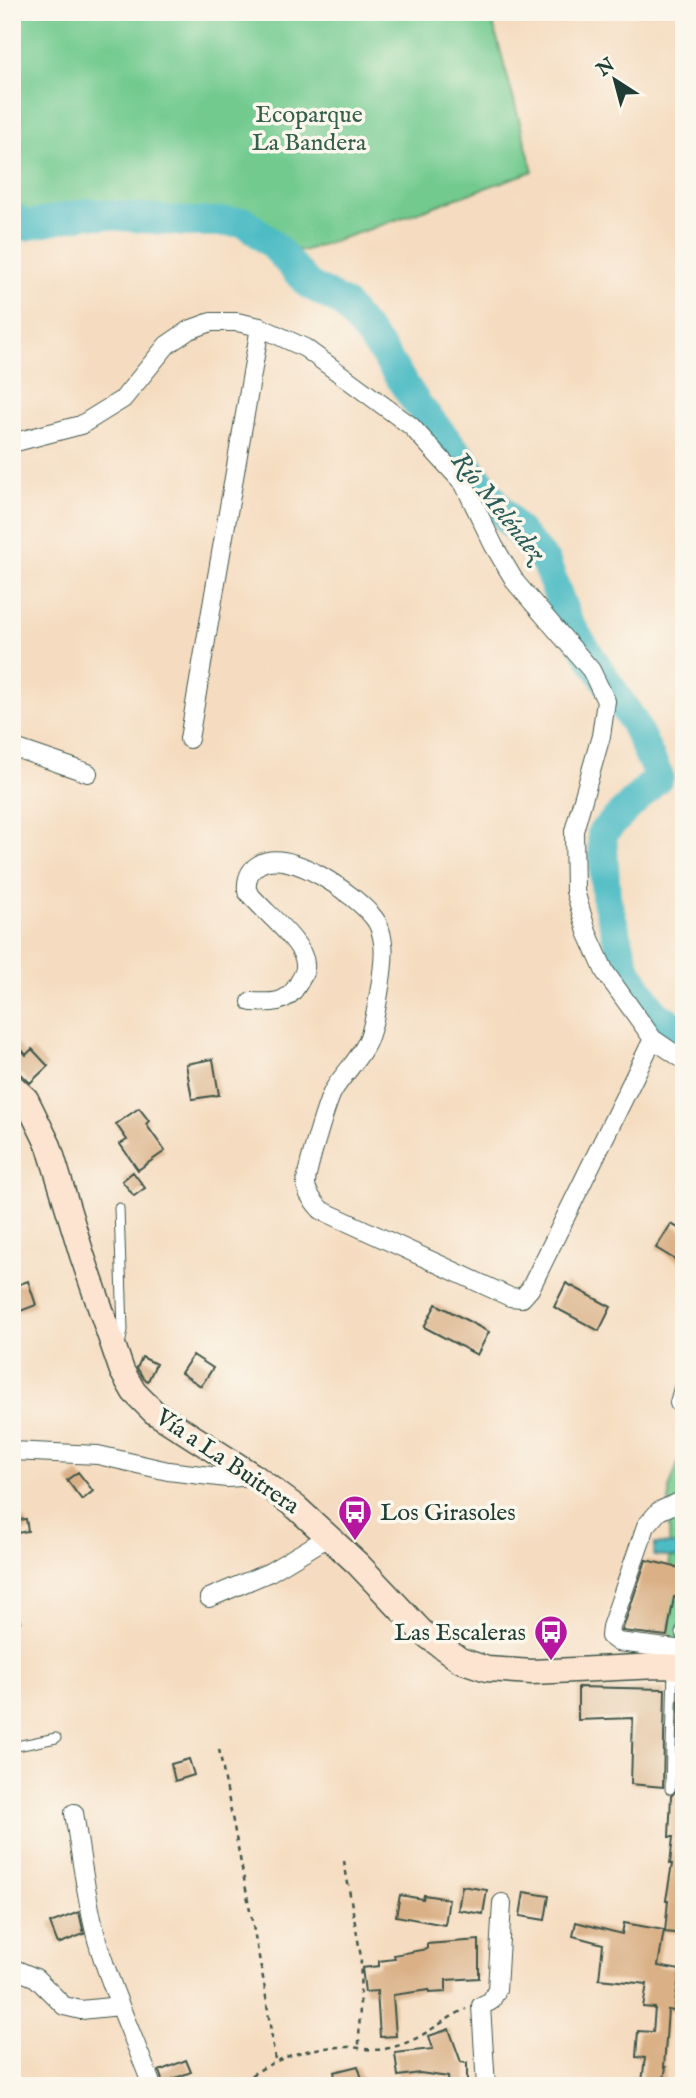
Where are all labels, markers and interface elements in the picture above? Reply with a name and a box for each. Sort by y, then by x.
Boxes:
north arrow [580,46,650,116]
text: N [592,53,620,83]
park label: Ecoparque La Bandera [252,100,367,159]
water label: Río Meléndez [444,445,554,571]
street label: Vía a La Buitrera [148,1402,306,1522]
bus stop icon: Los Girasoles [336,1493,374,1542]
place label: Los Girasoles [380,1498,516,1529]
bus stop icon: Las Escaleras [532,1613,570,1662]
place label: Las Escaleras [394,1618,526,1649]

